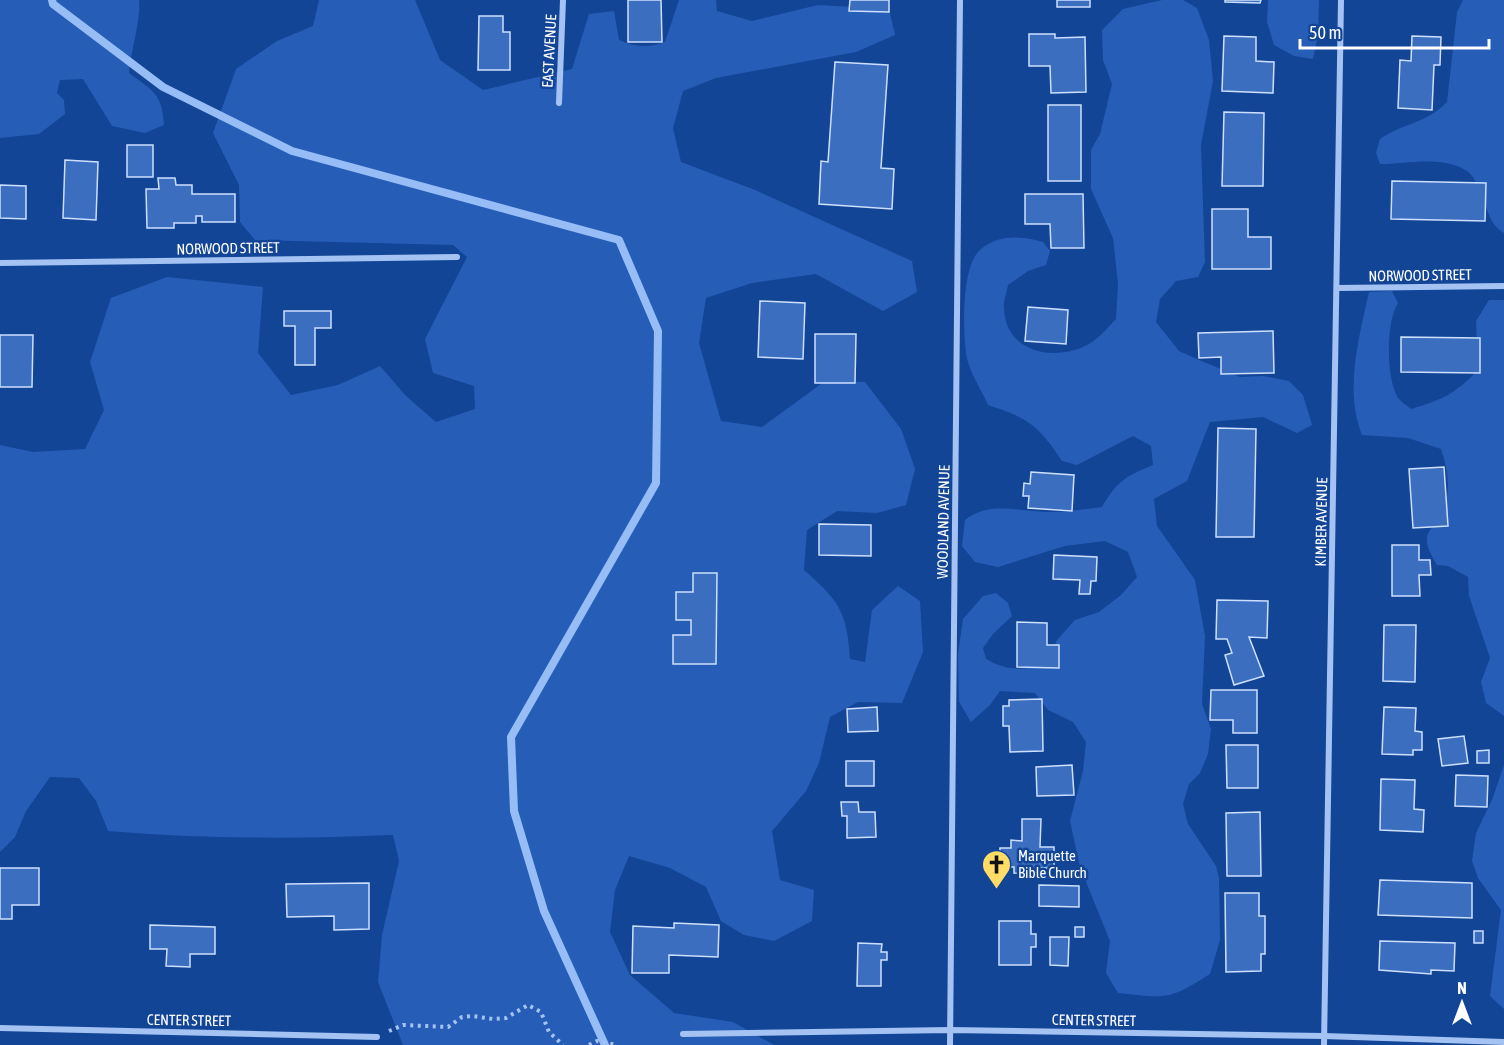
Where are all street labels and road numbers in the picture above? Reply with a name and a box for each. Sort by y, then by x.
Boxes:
street label: EAST AVENUE [539,13,559,88]
street label: NORWOOD STREET [176,239,280,257]
street label: NORWOOD STREET [1368,266,1472,284]
street label: WOODLAND AVENUE [934,464,953,579]
street label: KIMBER AVENUE [1312,477,1330,567]
street label: CENTER STREET [147,1011,232,1029]
street label: CENTER STREET [1052,1011,1137,1029]

